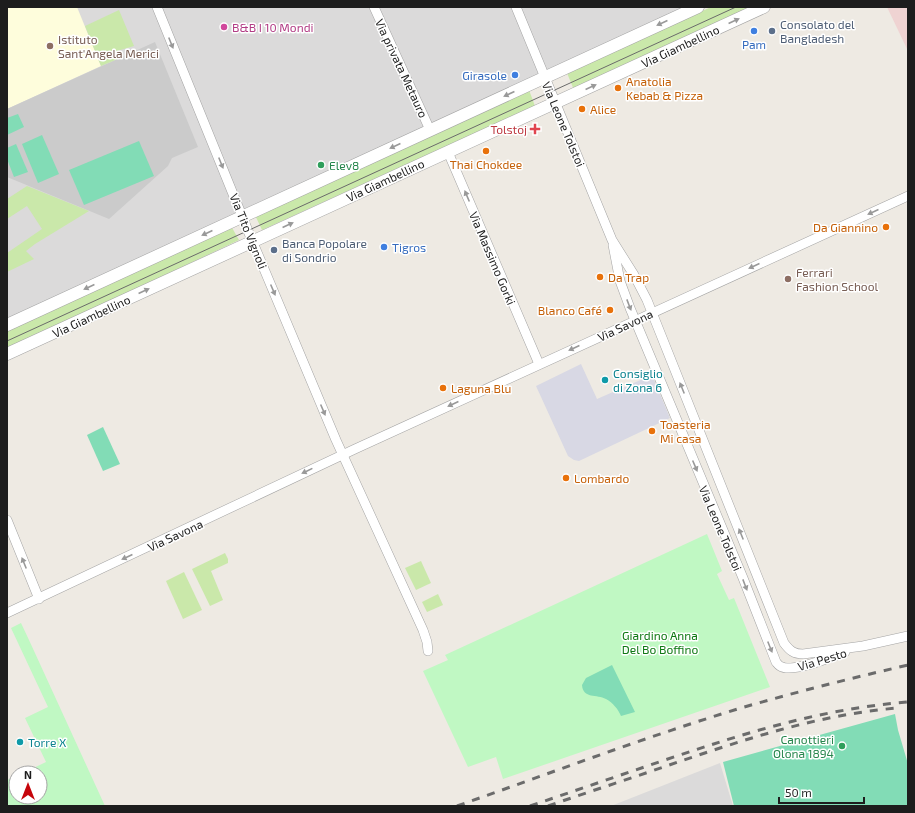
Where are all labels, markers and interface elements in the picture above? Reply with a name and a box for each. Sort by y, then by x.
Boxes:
street label: Via privata Metauro [373,16,431,120]
place label: Consolato del Bangladesh [780,17,855,45]
one-way arrow [729,18,740,24]
place label: B&B I 10 Mondi [232,20,314,34]
one-way arrow [656,20,668,26]
marker: B&B I 10 Mondi [219,22,229,32]
street label: Via Giambellino [639,22,721,70]
marker: Pam [749,26,759,36]
marker: Consolato del Bangladesh [767,26,777,36]
place label: Istituto Sant'Angela Merici [58,32,159,60]
place label: Pam [742,37,766,51]
one-way arrow [169,38,175,50]
marker: Istituto Sant'Angela Merici [45,41,55,51]
place label: Girasole [462,68,507,82]
marker: Girasole [510,70,520,80]
place label: Anatolia Kebab & Pizza [626,74,703,102]
street label: Via Leone Tolstoi [540,79,588,169]
marker: Anatolia Kebab & Pizza [613,83,623,93]
one-way arrow [585,84,597,90]
one-way arrow [503,90,515,97]
place label: Alice [590,102,616,116]
marker: Alice [577,104,587,114]
place label: Tolstoj [491,122,527,137]
marker: Tolstoj [530,124,540,134]
one-way arrow [389,143,401,149]
marker: Thai Chokdee [481,146,491,156]
street label: Via Giambellino [344,156,426,204]
place label: Thai Chokdee [450,157,522,171]
one-way arrow [218,158,224,170]
place label: Elev8 [329,158,359,172]
marker: Elev8 [316,160,326,170]
one-way arrow [464,190,470,202]
street label: Via Tito Vignoli [227,191,271,271]
street label: Via Massimo Gorki [467,209,519,307]
one-way arrow [867,209,878,215]
place label: Da Giannino [813,220,878,234]
one-way arrow [282,222,294,228]
marker: Da Giannino [881,222,891,232]
one-way arrow [201,230,213,236]
place label: Banca Popolare di Sondrio [282,236,367,264]
place label: Tigros [392,240,426,254]
marker: Tigros [379,242,389,252]
marker: Banca Popolare di Sondrio [269,245,279,255]
one-way arrow [749,263,760,269]
place label: Ferrari Fashion School [796,265,878,293]
place label: Da Trap [608,270,649,284]
marker: Da Trap [595,272,605,282]
marker: Ferrari Fashion School [783,274,793,284]
one-way arrow [83,284,94,290]
one-way arrow [270,285,276,296]
one-way arrow [139,288,150,294]
street label: Via Giambellino [50,292,132,340]
one-way arrow [626,299,632,311]
place label: Blanco Café [538,303,602,317]
marker: Blanco Café [605,305,615,315]
street label: Via Savona [595,306,655,344]
one-way arrow [569,345,580,351]
place label: Consiglio di Zona 6 [613,366,663,394]
marker: Consiglio di Zona 6 [600,375,610,385]
place label: Laguna Blu [451,381,511,395]
one-way arrow [679,382,685,394]
marker: Laguna Blu [438,383,448,393]
one-way arrow [447,401,458,407]
one-way arrow [321,405,327,417]
place label: Toasteria Mi casa [660,417,711,445]
marker: Toasteria Mi casa [647,426,657,436]
one-way arrow [692,460,698,472]
one-way arrow [302,468,313,474]
place label: Lombardo [574,471,629,485]
marker: Lombardo [561,473,571,483]
street label: Via Leone Tolstoi [697,483,745,573]
street label: Via Savona [145,516,205,554]
one-way arrow [737,528,743,540]
one-way arrow [121,554,133,560]
one-way arrow [21,556,27,568]
one-way arrow [743,580,749,592]
park label: Giardino Anna Del Bo Boffino [622,628,698,656]
one-way arrow [768,642,774,654]
street label: Via Pesto [796,645,848,673]
place label: Canottieri Olona 1894 [773,732,834,760]
place label: Torre X [28,735,67,749]
marker: Torre X [15,737,25,747]
marker: Canottieri Olona 1894 [837,741,847,751]
north arrow [8,765,48,805]
text: N [24,768,32,781]
scale bar [779,779,864,805]
text: 50 m [785,785,812,799]

